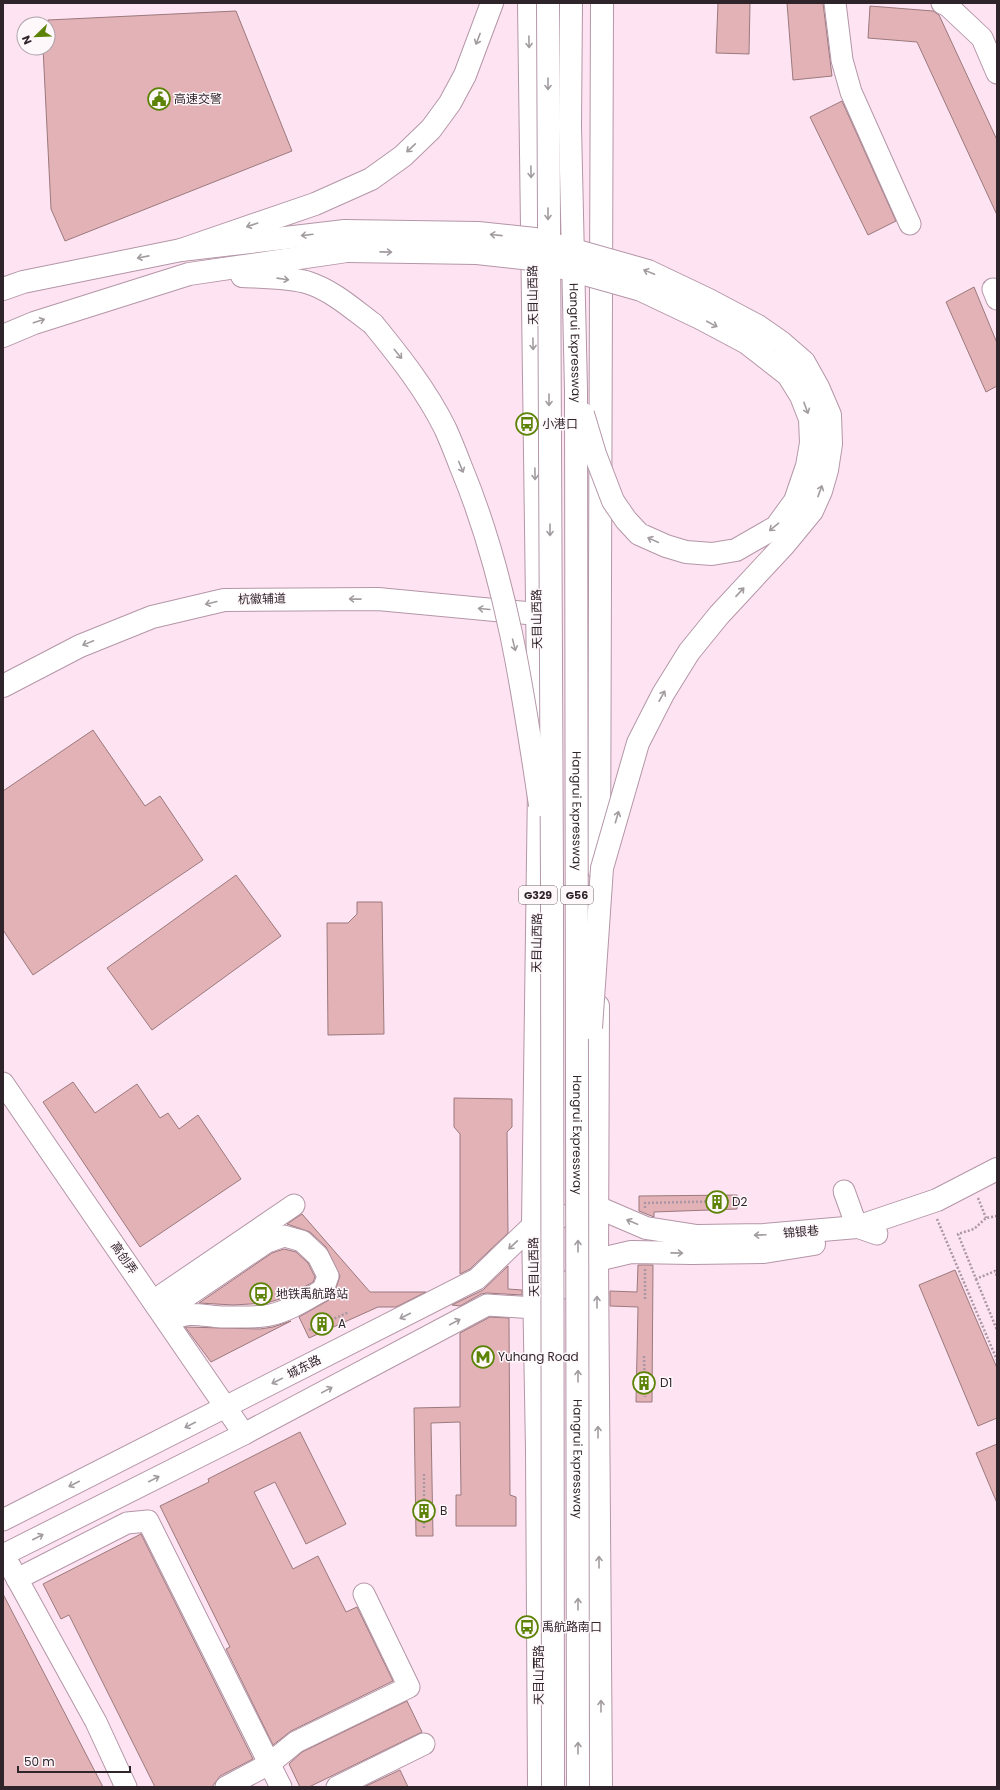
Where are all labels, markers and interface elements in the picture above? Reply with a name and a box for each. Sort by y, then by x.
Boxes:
north arrow [16,16,56,56]
text: N [18,33,36,47]
one-way arrow [474,33,482,45]
one-way arrow [525,35,533,48]
one-way arrow [544,77,552,90]
public building icon: 高速交警 [146,86,172,112]
place label: 高速交警 [174,90,222,107]
one-way arrow [406,143,416,153]
one-way arrow [527,165,535,178]
one-way arrow [544,207,552,220]
one-way arrow [246,222,258,230]
one-way arrow [490,231,503,239]
one-way arrow [301,232,314,239]
one-way arrow [379,248,392,256]
one-way arrow [137,254,150,262]
street label: 天目山西路 [523,265,542,325]
one-way arrow [644,268,656,276]
one-way arrow [276,275,289,283]
street label: Hangrui Expressway [566,283,585,403]
one-way arrow [33,317,45,325]
one-way arrow [705,321,717,328]
one-way arrow [529,337,537,350]
one-way arrow [393,349,402,360]
one-way arrow [545,393,553,406]
one-way arrow [802,402,810,414]
bus stop icon: 小港口 [514,411,540,437]
place label: 小港口 [542,415,578,432]
one-way arrow [458,460,466,472]
one-way arrow [531,467,539,480]
one-way arrow [817,486,825,498]
one-way arrow [546,523,554,536]
one-way arrow [768,523,779,532]
one-way arrow [647,536,659,543]
one-way arrow [736,587,745,597]
street label: 天目山西路 [527,589,546,649]
street label: 杭徽辅道 [238,590,286,607]
one-way arrow [349,595,362,603]
one-way arrow [205,599,218,607]
one-way arrow [478,606,491,613]
one-way arrow [511,638,519,651]
one-way arrow [82,640,94,648]
one-way arrow [659,690,667,702]
street label: Hangrui Expressway [569,751,586,871]
one-way arrow [614,810,621,823]
road number: G329 [519,886,557,904]
road number: G56 [561,886,593,904]
street label: 天目山西路 [527,913,546,973]
street label: Hangrui Expressway [569,1075,586,1195]
building icon: D2 [704,1189,730,1215]
place label: D2 [732,1193,747,1210]
one-way arrow [627,1218,639,1225]
street label: 锦银巷 [782,1221,820,1242]
one-way arrow [754,1231,767,1239]
street label: 天目山西路 [524,1237,543,1297]
street label: 高创弄 [107,1238,142,1277]
one-way arrow [508,1240,518,1249]
one-way arrow [574,1240,582,1253]
one-way arrow [670,1249,683,1257]
bus stop icon: 地铁禹航路站 [248,1281,274,1307]
place label: 地铁禹航路站 [276,1285,348,1302]
one-way arrow [593,1296,601,1309]
building icon: A [309,1311,335,1337]
one-way arrow [399,1312,411,1320]
place label: A [338,1315,346,1332]
one-way arrow [448,1318,460,1326]
metro station icon: Yuhang Road [470,1344,496,1370]
place label: Yuhang Road [498,1348,579,1365]
street label: 城东路 [284,1351,324,1382]
one-way arrow [574,1370,582,1383]
building icon: D1 [631,1370,657,1396]
place label: D1 [660,1374,672,1391]
one-way arrow [271,1378,283,1386]
one-way arrow [321,1386,333,1393]
street label: Hangrui Expressway [569,1399,587,1519]
one-way arrow [184,1422,196,1430]
one-way arrow [594,1426,602,1439]
one-way arrow [148,1475,160,1482]
one-way arrow [68,1481,80,1488]
building icon: B [411,1498,437,1524]
place label: B [440,1502,447,1519]
one-way arrow [32,1533,44,1540]
one-way arrow [595,1556,603,1569]
one-way arrow [574,1598,582,1611]
bus stop icon: 禹航路南口 [514,1614,540,1640]
place label: 禹航路南口 [542,1618,602,1635]
street label: 天目山西路 [530,1645,547,1705]
one-way arrow [597,1700,605,1713]
one-way arrow [574,1742,582,1755]
scale bar [18,1748,130,1774]
text: 50 m [24,1753,55,1770]

